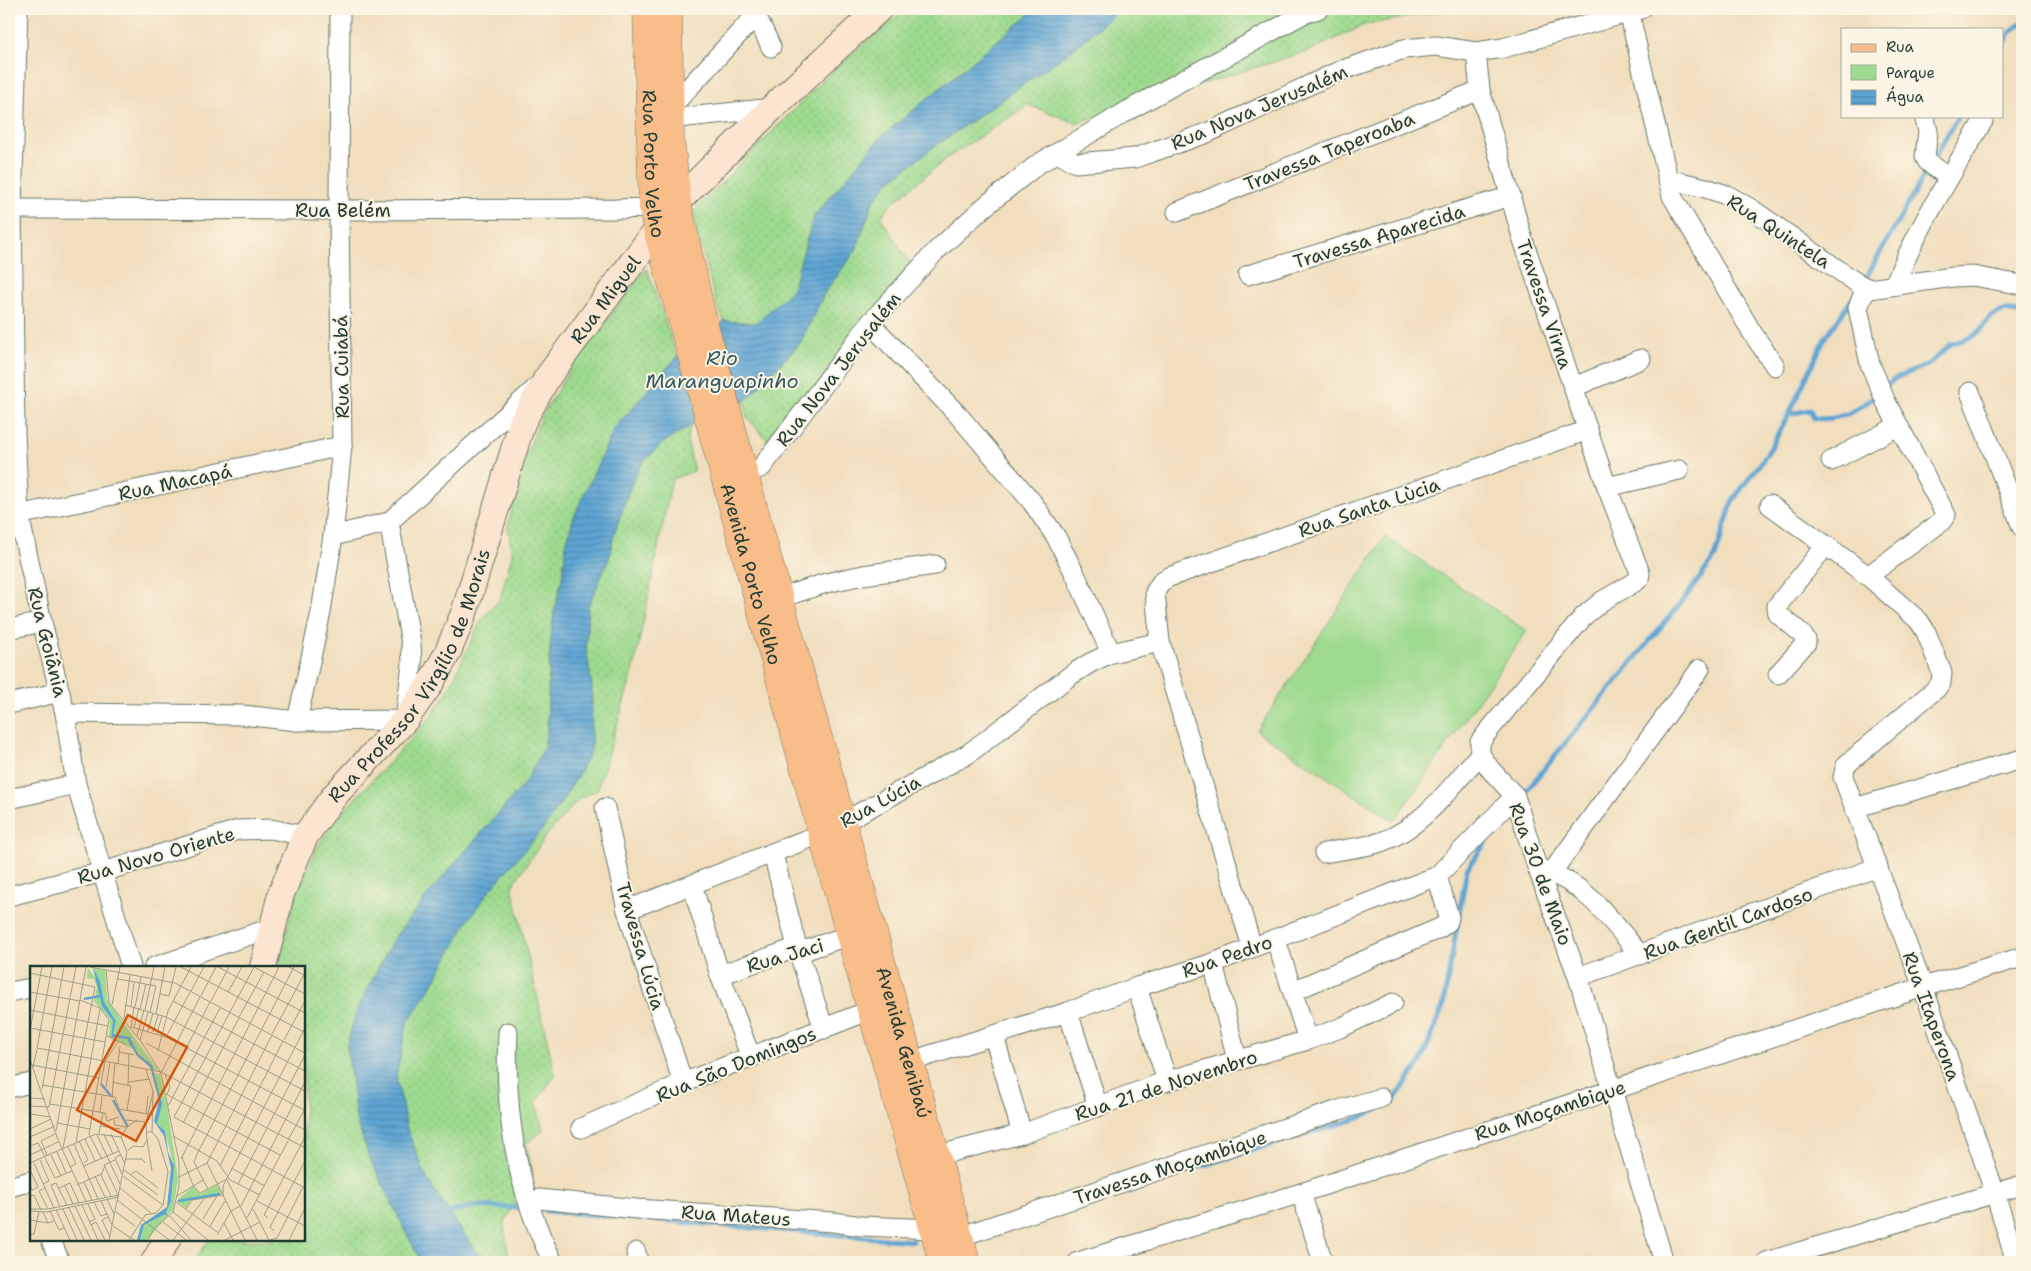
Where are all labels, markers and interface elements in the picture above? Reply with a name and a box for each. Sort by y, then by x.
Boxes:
legend [1841,28,2004,118]
text: Rua [1886,37,1915,57]
street label: Rua Nova Jerusalém [1167,59,1351,156]
text: Parque [1886,63,1935,83]
text: Água [1886,86,1925,107]
street label: Rua Porto Velho [636,89,671,241]
street label: Travessa Taperoaba [1240,106,1418,197]
street label: Rua Quintela [1722,189,1835,274]
street label: Rua Belém [295,198,391,223]
street label: Travessa Aparecida [1290,198,1468,274]
street label: Travessa Virna [1511,236,1578,372]
street label: Rua Miguel [565,250,647,349]
street label: Rua Nova Jerusalém [770,287,907,452]
street label: Rua Cuiabá [328,315,355,419]
water label: Rio Maranguapinho [645,345,799,394]
street label: Rua Macapá [116,458,234,507]
street label: Rua Santa Lùcia [1295,472,1443,543]
street label: Avenida Porto Velho [714,480,788,668]
street label: Rua Professor Virgílio de Morais [322,546,496,808]
street label: Rua Goiânia [22,584,73,700]
street label: Rua Lúcia [836,769,925,834]
street label: Rua 30 de Maio [1503,799,1578,949]
street label: Rua Novo Oriente [74,821,238,890]
street label: Travessa Lúcia [610,879,671,1013]
street label: Rua Gentil Cardoso [1640,881,1816,966]
street label: Rua Pedro [1179,929,1276,984]
street label: Rua Jaci [744,933,827,978]
street label: Rua Itaperona [1897,948,1967,1084]
street label: Avenida Genibaú [870,964,937,1121]
inset map [30,966,305,1241]
street label: Rua São Domingos [652,1021,820,1108]
street label: Rua 21 de Novembro [1072,1044,1261,1127]
street label: Rua Moçambique [1471,1074,1629,1147]
street label: Travessa Moçambique [1071,1124,1270,1210]
street label: Rua Mateus [680,1199,792,1232]

